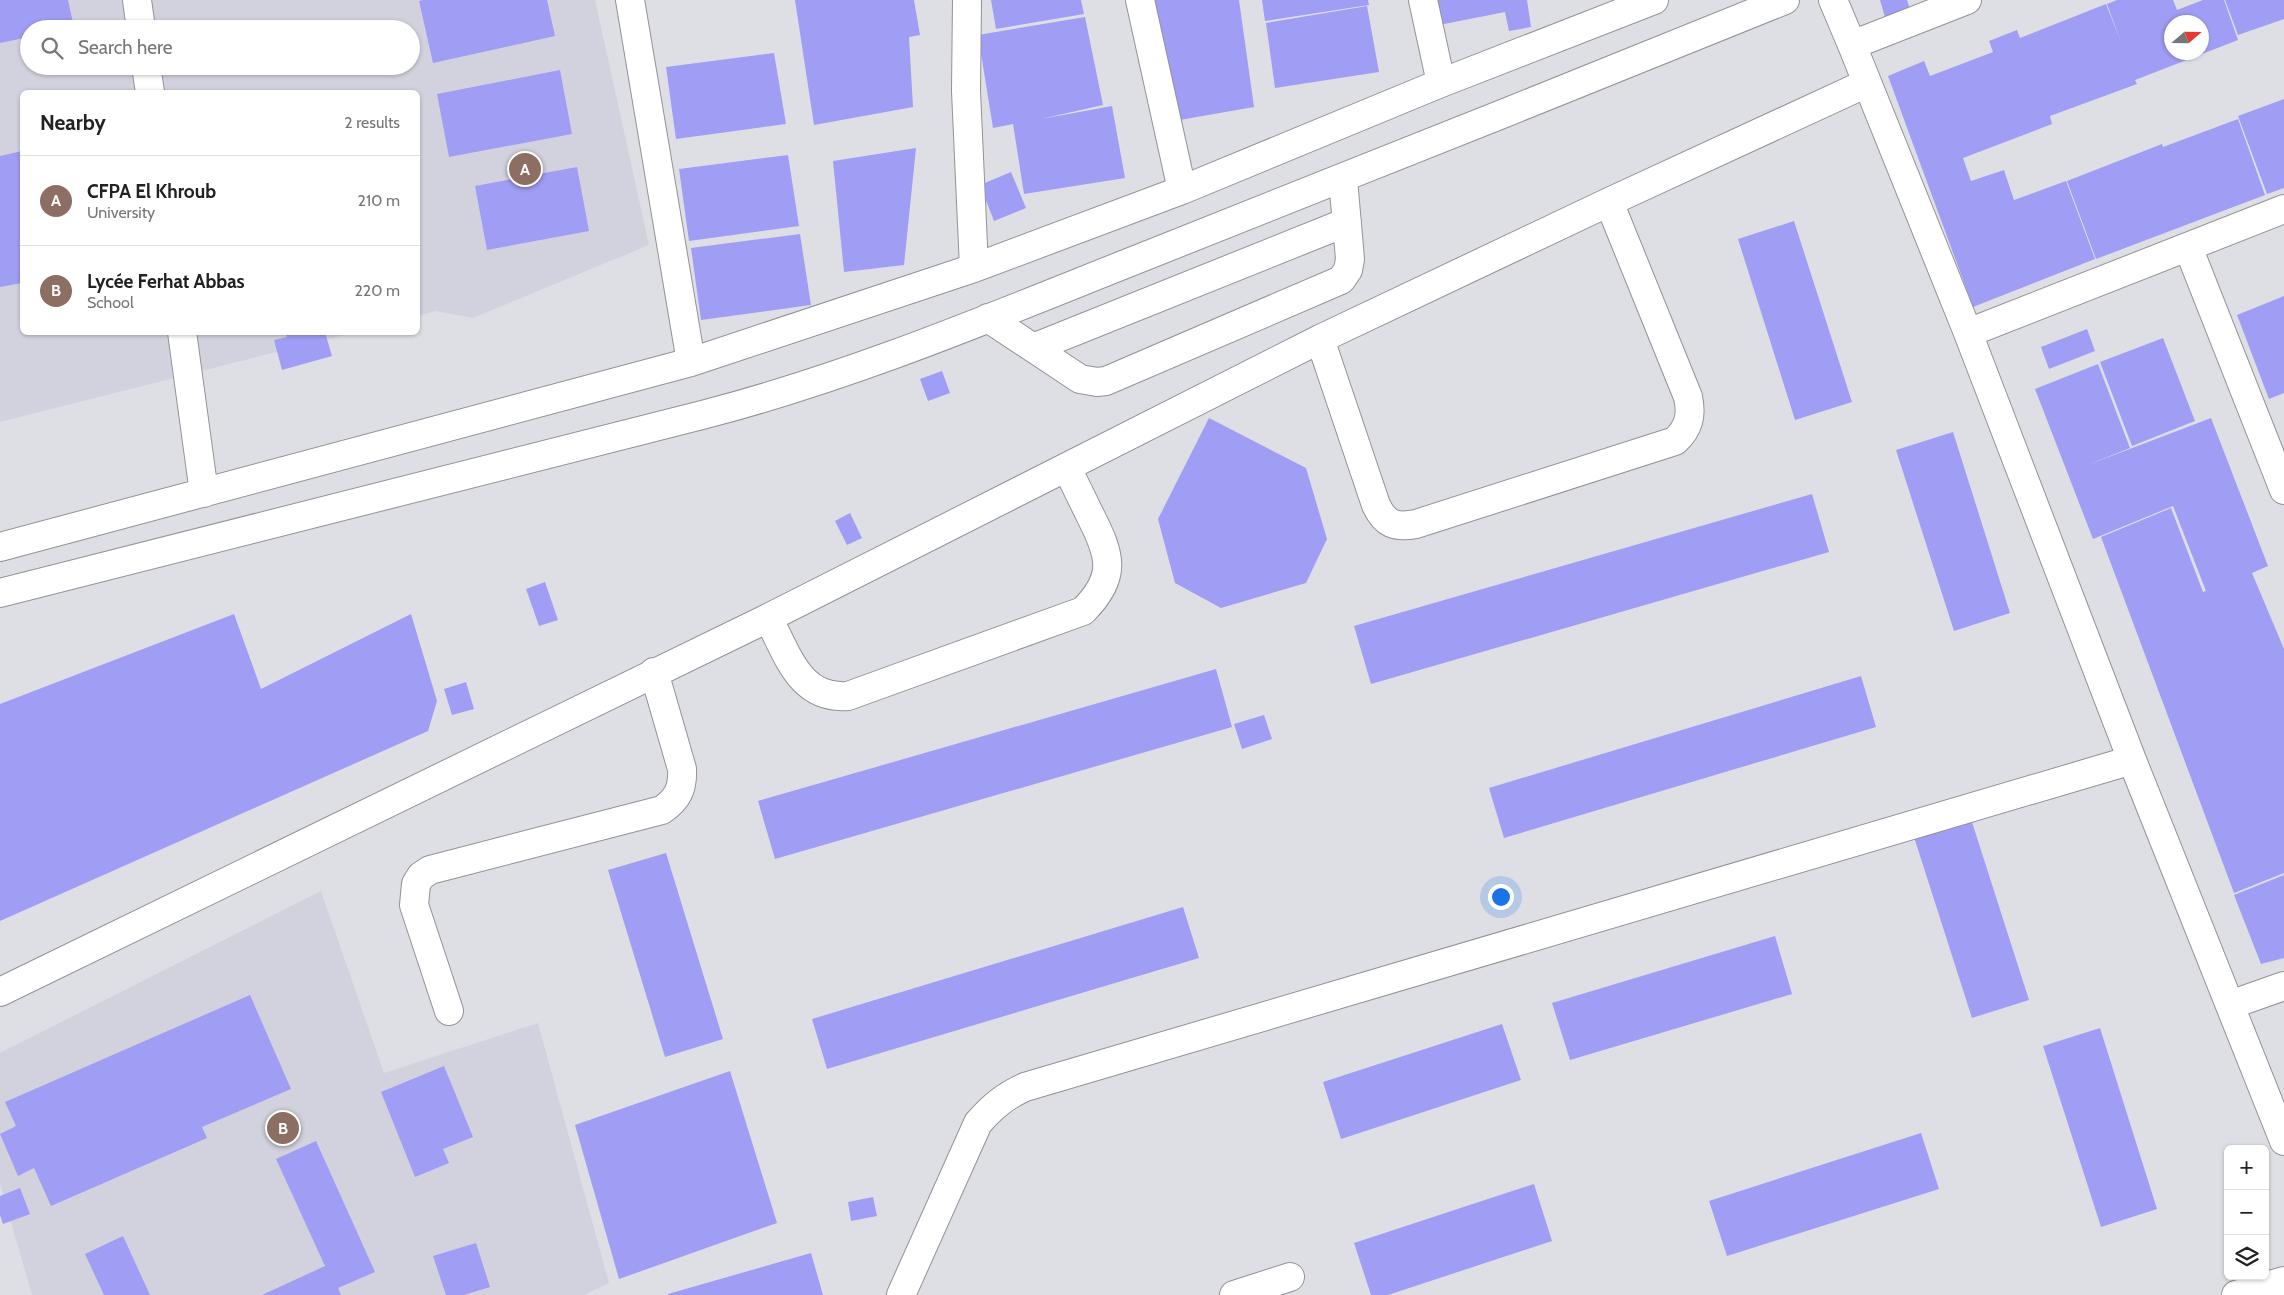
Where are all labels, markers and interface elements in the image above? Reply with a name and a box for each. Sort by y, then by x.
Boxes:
north arrow [2164,15,2209,60]
search box [20,20,420,75]
icon: search [38,34,66,62]
text: Search here [78,36,172,59]
text: Nearby [40,110,106,135]
text: 2 results [344,113,400,132]
pin: A [509,150,541,188]
text: CFPA El Khroub [87,180,216,203]
text: A [51,191,61,210]
text: 210 m [358,191,400,210]
text: University [87,203,155,222]
text: Lycée Ferhat Abbas [87,270,245,293]
text: B [51,281,61,300]
text: 220 m [354,281,400,300]
text: School [87,293,134,312]
your location [1488,884,1514,910]
pin: B [267,1109,299,1147]
map controls [2224,1145,2269,1280]
button: + [2224,1145,2269,1190]
button: − [2224,1190,2269,1235]
button: layers [2224,1235,2269,1280]

